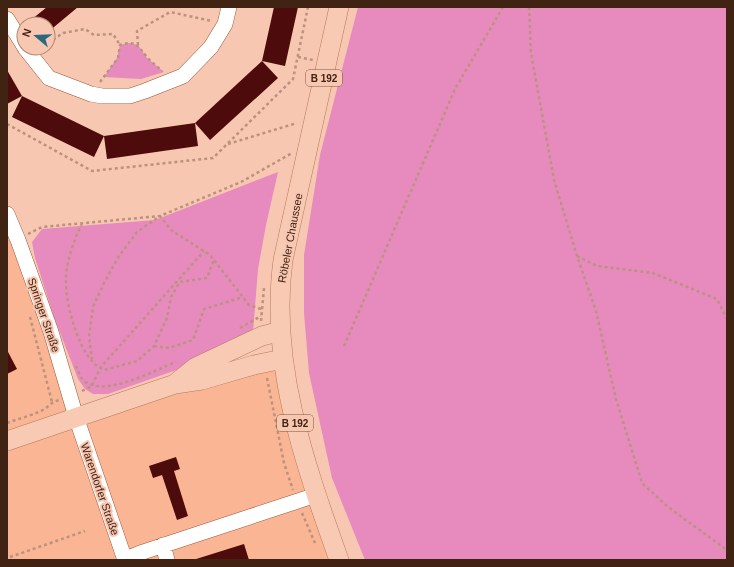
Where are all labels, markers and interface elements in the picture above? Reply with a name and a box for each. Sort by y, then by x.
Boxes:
north arrow [16,16,56,56]
text: N [20,27,34,38]
road number: B 192 [306,70,342,86]
street label: Röbeler Chaussee [275,192,305,284]
street label: Springer Straße [26,276,62,354]
road number: B 192 [277,415,313,431]
street label: Warendorfer Straße [79,441,121,537]

